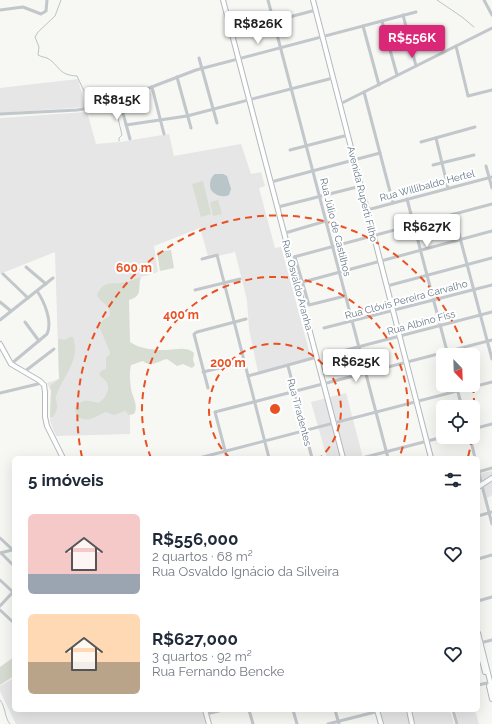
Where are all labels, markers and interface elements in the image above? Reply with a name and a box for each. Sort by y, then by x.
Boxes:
pin: R$826K [225,11,291,45]
text: R$826K [234,16,282,31]
pin: R$556K [379,25,445,59]
text: R$556K [388,30,436,45]
pin: R$815K [84,87,150,121]
text: R$815K [93,92,141,107]
street label: Avenida Ruperti Filho [345,145,380,243]
street label: Rua Willibaldo Hertel [378,167,476,203]
street label: Rua Júlio de Castilhos [318,177,353,278]
pin: R$627K [394,214,460,248]
text: R$627K [403,219,451,234]
street label: Rua Osvaldo Aranha [280,239,315,332]
text: 600 m [116,261,152,275]
street label: Rua Clóvis Pereira Carvalho [344,278,469,321]
text: 400 m [163,308,199,322]
street label: Rua Albino Fiss [386,308,457,337]
north arrow [436,348,480,392]
map controls [436,348,480,444]
pin: R$625K [323,349,389,383]
text: R$625K [332,354,380,369]
text: 200 m [210,356,246,370]
street label: Rua Tiradentes [285,377,314,447]
button: locate [436,400,480,444]
centre of rings [268,402,282,416]
icon: filters [442,469,464,491]
text: 5 imóveis [28,470,104,490]
text: R$556,000 [152,529,239,549]
icon: home [60,530,108,578]
icon: heart [442,543,464,565]
text: 2 quartos · 68 m² [152,549,253,564]
text: Rua Osvaldo Ignácio da Silveira [152,564,339,579]
text: R$627,000 [152,629,238,649]
icon: home [60,630,108,678]
icon: heart [442,643,464,665]
text: 3 quartos · 92 m² [152,649,252,664]
text: Rua Fernando Bencke [152,664,285,679]

